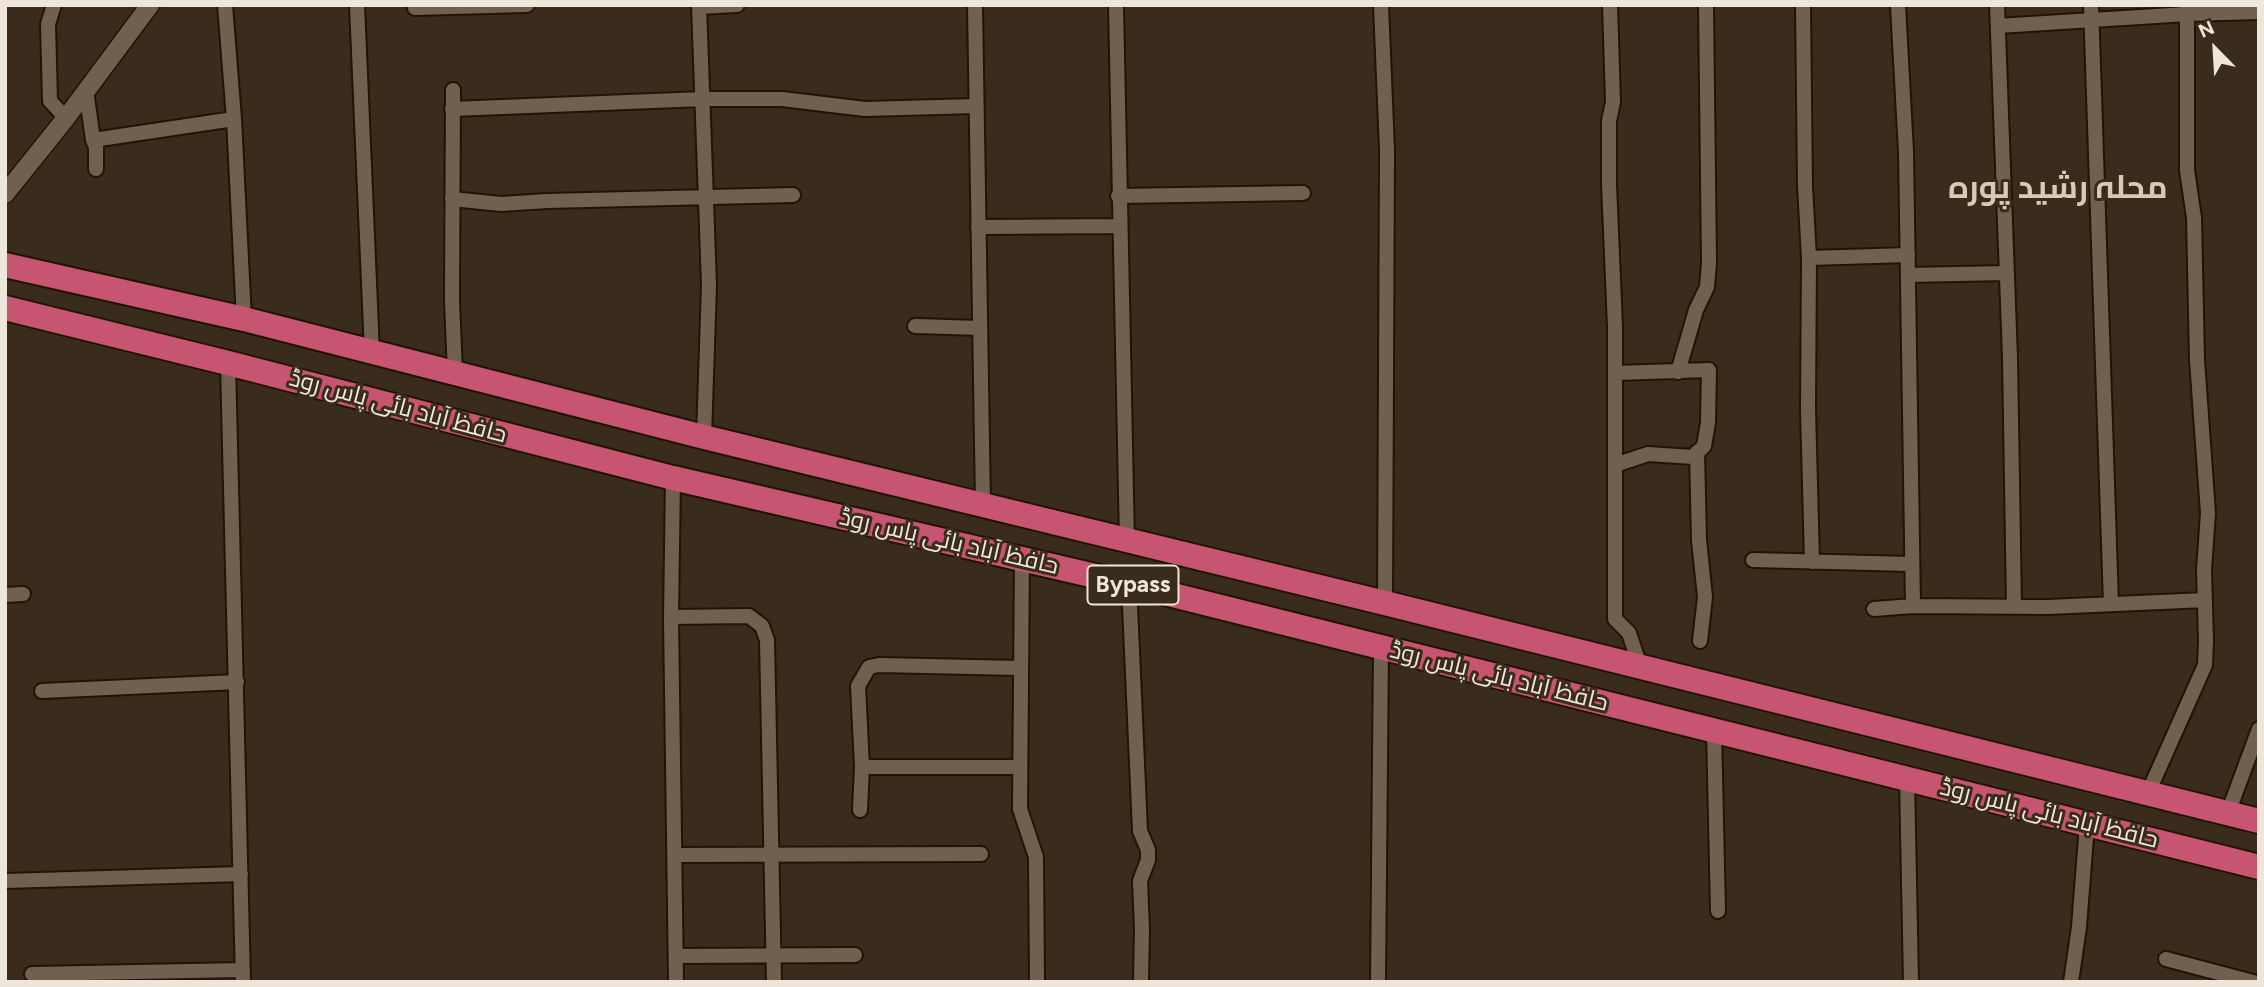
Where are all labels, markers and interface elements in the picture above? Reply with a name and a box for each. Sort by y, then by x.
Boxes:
north arrow [2180,14,2250,84]
text: N [2195,16,2218,43]
district label: محلہ رشید پورہ [1948,170,2168,208]
street label: حافظ آباد بائی پاس روڈ [286,364,510,450]
street label: حافظ آباد بائی پاس روڈ [837,503,1061,581]
road number: Bypass [1088,566,1178,604]
street label: حافظ آباد بائی پاس روڈ [1387,636,1611,718]
street label: حافظ آباد بائی پاس روڈ [1937,773,2161,855]

